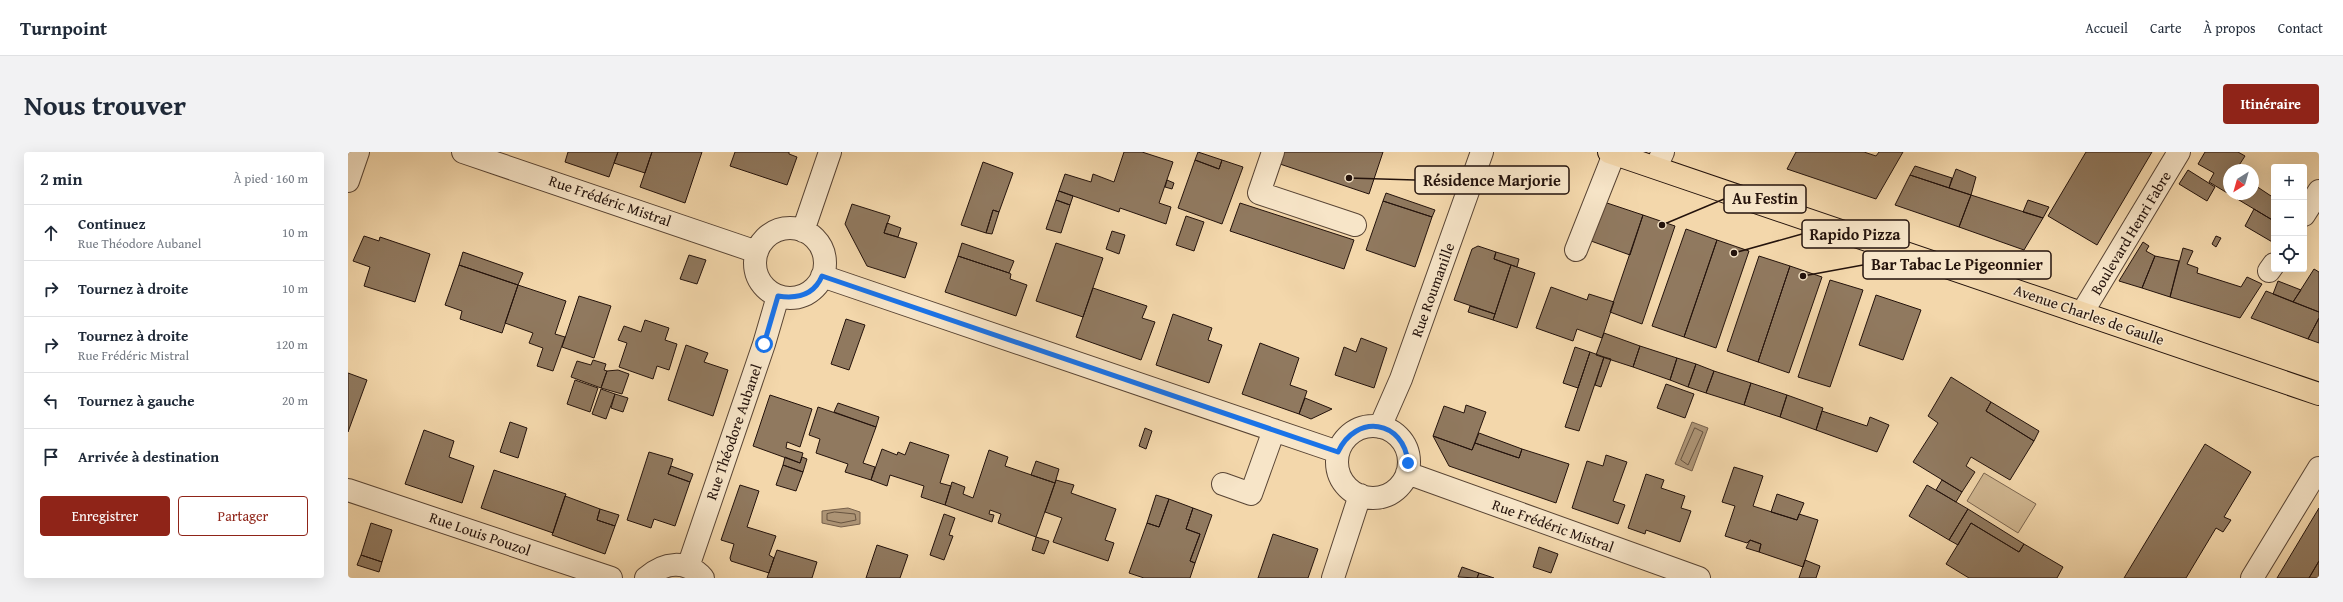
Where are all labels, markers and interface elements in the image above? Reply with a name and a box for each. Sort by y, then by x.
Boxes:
text: Turnpoint [20,14,107,42]
text: Accueil [2085,18,2128,38]
text: Carte [2150,18,2182,38]
text: À propos [2204,18,2256,38]
text: Contact [2278,18,2323,38]
text: Nous trouver [24,84,186,125]
button: Itinéraire [2223,84,2319,124]
north arrow [2223,164,2259,200]
map controls [2271,164,2307,272]
button: + [2271,164,2307,200]
text: 2 min [40,166,82,191]
callout: Résidence Marjorie [1415,166,1569,194]
street label: Boulevard Henri Fabre [2085,167,2176,299]
text: Résidence Marjorie [1423,168,1561,192]
text: À pied · 160 m [233,169,308,188]
street label: Rue Frédéric Mistral [546,170,674,231]
callout: Au Festin [1724,185,1806,213]
text: Au Festin [1732,186,1798,210]
button: − [2271,200,2307,236]
text: Continuez [78,213,146,234]
callout: Rapido Pizza [1802,220,1909,248]
icon: ahead [40,222,62,244]
text: Rapido Pizza [1809,222,1901,246]
text: 10 m [282,223,308,242]
text: Rue Théodore Aubanel [78,234,201,253]
button: locate [2271,236,2307,272]
street label: Rue Roumanille [1406,240,1459,340]
callout: Bar Tabac Le Pigeonnier [1863,251,2051,279]
text: Bar Tabac Le Pigeonnier [1871,252,2043,276]
icon: right [40,278,62,300]
text: Tournez à droite [78,278,188,299]
text: 10 m [282,279,308,298]
street label: Avenue Charles de Gaulle [2011,279,2167,350]
text: Tournez à droite [78,325,188,346]
icon: right [40,334,62,356]
text: 120 m [276,335,308,354]
route start [755,335,773,353]
text: Rue Frédéric Mistral [78,346,189,365]
street label: Rue Théodore Aubanel [700,361,767,503]
icon: left [40,390,62,412]
text: Tournez à gauche [78,390,195,411]
text: 20 m [282,391,308,410]
icon: arrive [40,446,62,468]
text: Arrivée à destination [78,446,219,467]
route end [1399,454,1417,472]
street label: Rue Frédéric Mistral [1489,494,1617,557]
button: Enregistrer [40,496,170,536]
button: Partager [178,496,308,536]
street label: Rue Louis Pouzol [427,506,534,561]

